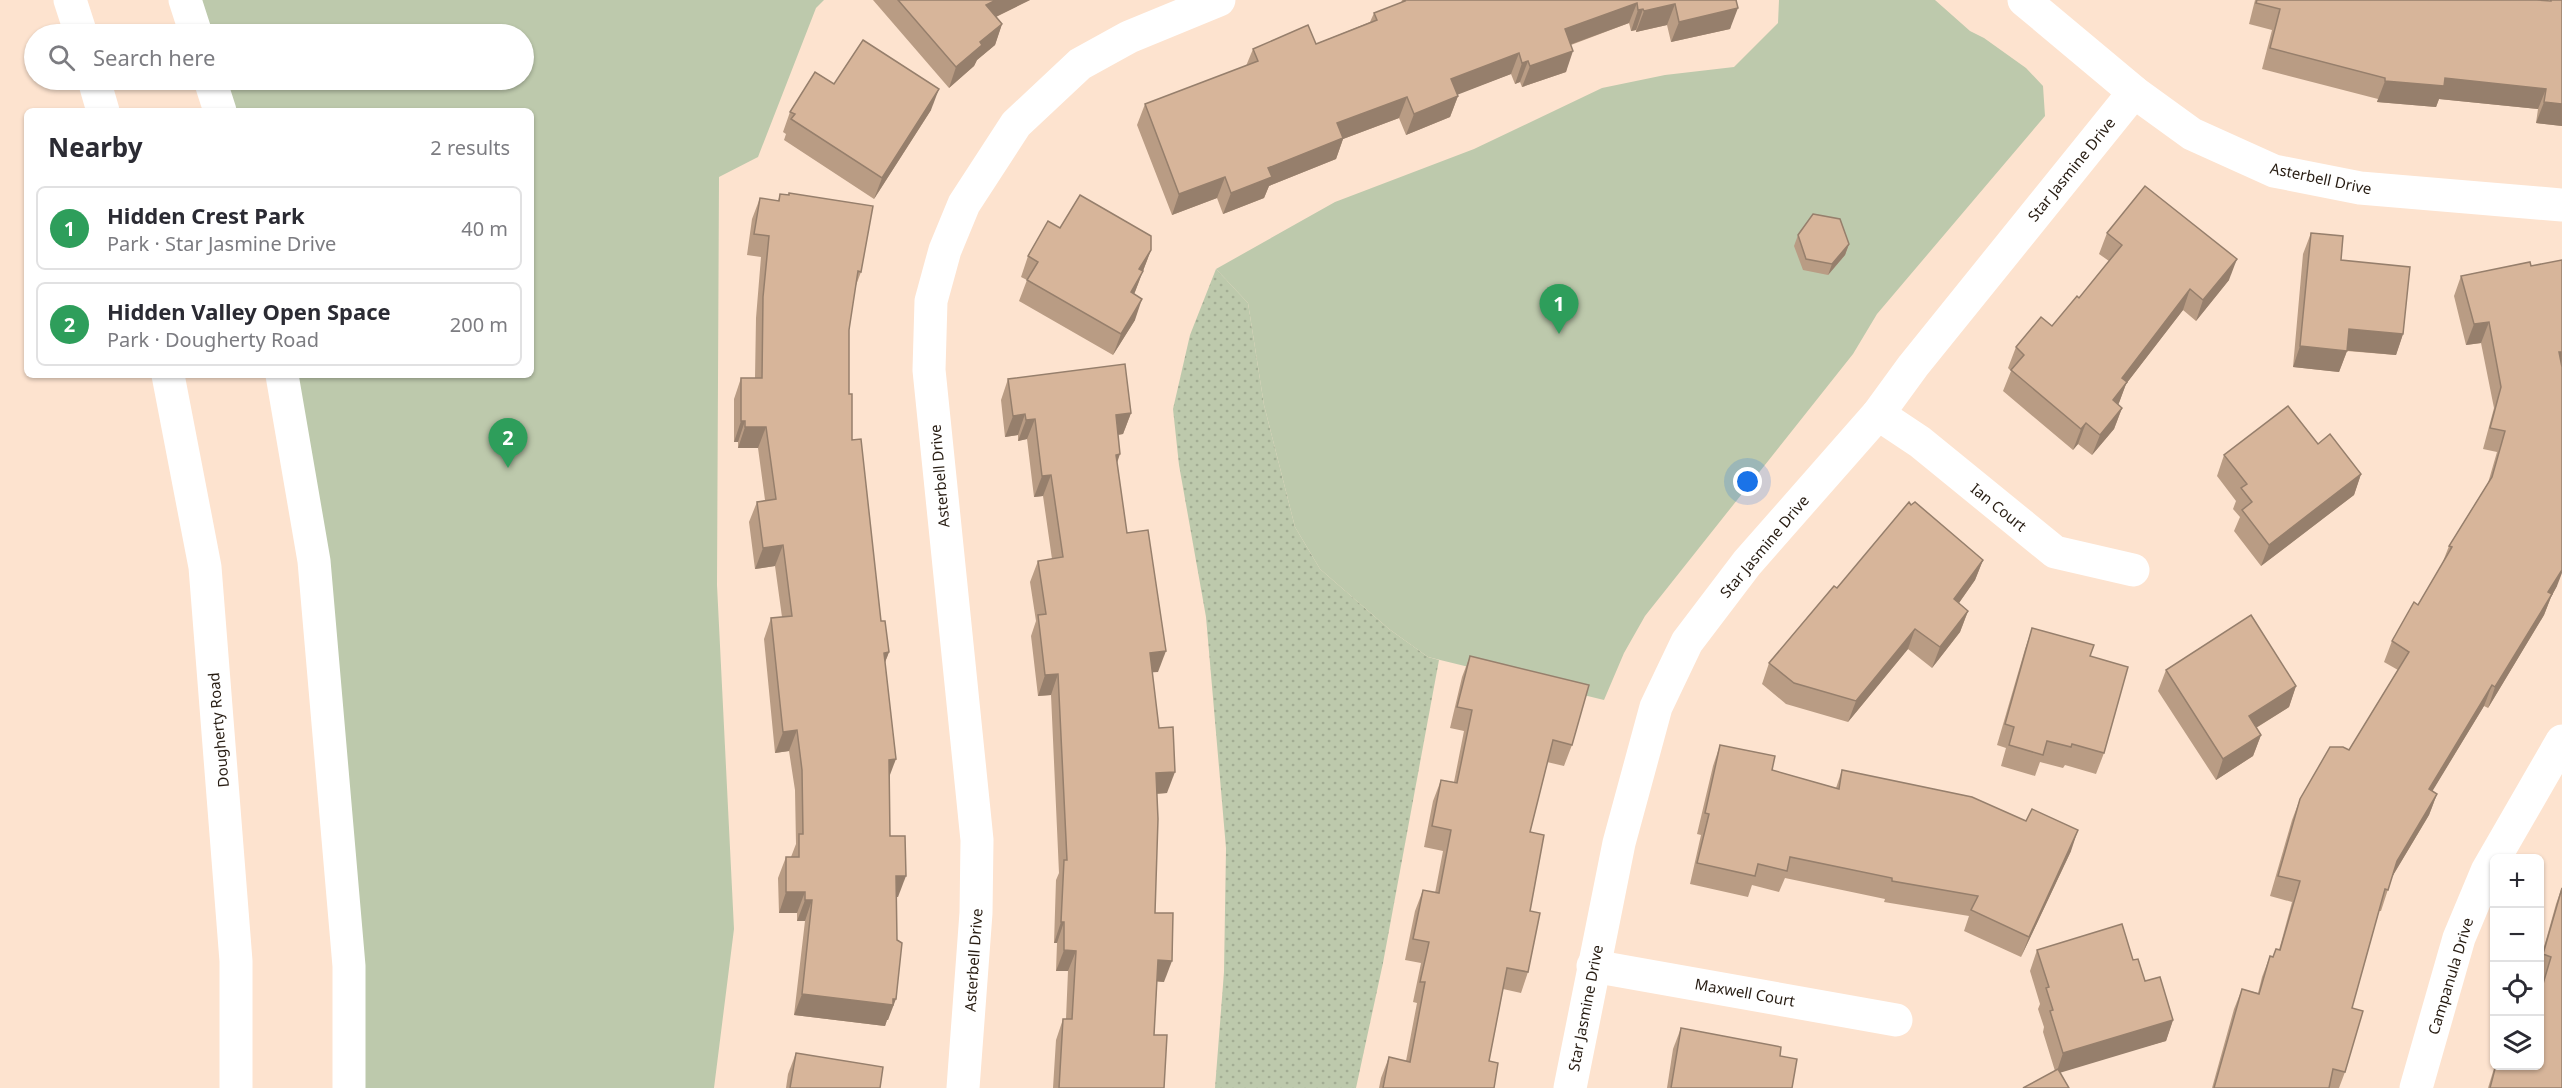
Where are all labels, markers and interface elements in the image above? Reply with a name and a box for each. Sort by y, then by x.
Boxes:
search box [24,24,534,90]
icon: search [45,41,78,74]
text: Search here [93,42,215,72]
street label: Star Jasmine Drive [2023,113,2119,225]
text: Nearby [48,129,143,165]
text: 2 results [430,134,510,161]
street label: Asterbell Drive [2268,157,2374,199]
text: Hidden Crest Park [107,200,305,230]
text: 1 [64,215,75,242]
text: 40 m [461,215,508,242]
text: Park · Star Jasmine Drive [107,230,336,257]
pin: 1 [1540,284,1578,334]
text: Hidden Valley Open Space [107,296,391,326]
text: 2 [64,311,75,338]
text: 200 m [450,311,508,338]
text: Park · Dougherty Road [107,326,319,353]
pin: 2 [488,418,528,468]
street label: Asterbell Drive [925,424,953,528]
your location [1733,467,1762,496]
street label: Ian Court [1967,478,2031,536]
street label: Star Jasmine Drive [1715,490,1813,602]
street label: Dougherty Road [203,672,233,788]
map controls [2490,854,2544,1070]
button: + [2490,854,2544,908]
street label: Asterbell Drive [959,908,987,1012]
button: − [2490,908,2544,962]
street label: Campanula Drive [2423,915,2477,1037]
street label: Star Jasmine Drive [1563,943,1607,1073]
button: locate [2490,962,2544,1016]
street label: Maxwell Court [1693,973,1797,1011]
button: layers [2490,1016,2544,1070]

